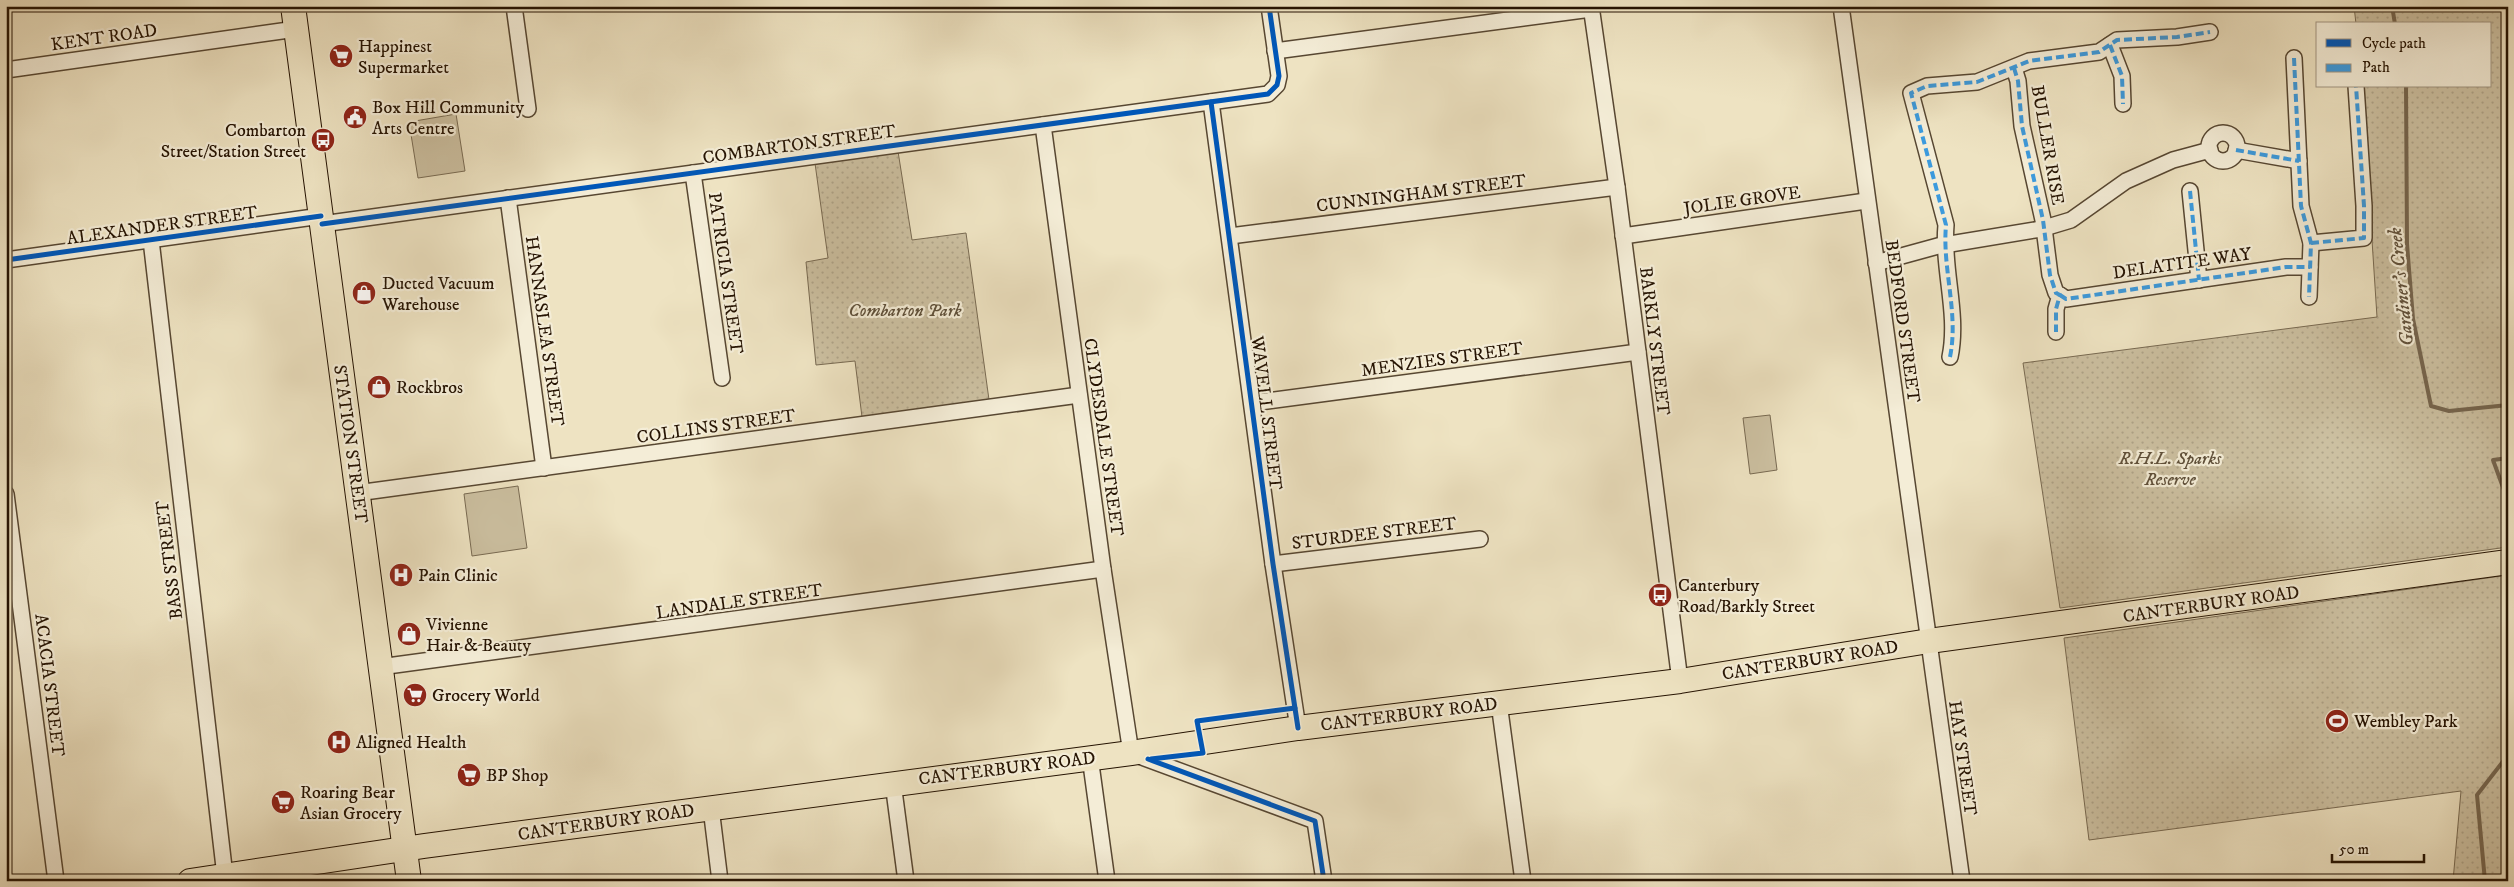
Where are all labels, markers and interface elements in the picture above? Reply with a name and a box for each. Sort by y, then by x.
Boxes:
street label: KENT ROAD [50,20,159,56]
legend [2316,22,2492,88]
text: Cycle path [2362,34,2426,53]
place label: Happinest Supermarket [358,36,449,79]
supermarket icon: Happinest Supermarket [328,43,354,69]
text: Path [2362,58,2390,77]
street label: BULLER RISE [2026,84,2068,207]
place label: Box Hill Community Arts Centre [372,97,524,140]
public building icon: Box Hill Community Arts Centre [342,104,368,130]
place label: Combarton Street/Station Street [161,120,307,163]
street label: COMBARTON STREET [701,120,897,169]
bus stop icon: Combarton Street/Station Street [310,127,336,153]
street label: CUNNINGHAM STREET [1315,170,1528,218]
street label: JOLIE GROVE [1680,182,1802,220]
street label: PATRICIA STREET [703,191,747,356]
street label: ALEXANDER STREET [65,202,259,250]
water label: Gardiner's Creek [2384,226,2419,347]
street label: HANNASLEA STREET [520,235,568,428]
street label: BEDFORD STREET [1880,238,1924,404]
street label: DELATITE WAY [2111,243,2254,285]
street label: BARKLY STREET [1634,266,1674,417]
place label: Ducted Vacuum Warehouse [381,273,495,316]
shop icon: Ducted Vacuum Warehouse [351,280,377,306]
park label: Combarton Park [848,300,962,322]
street label: WAVELL STREET [1246,334,1286,492]
street label: CLYDESDALE STREET [1078,337,1128,538]
street label: MENZIES STREET [1360,338,1525,382]
street label: STATION STREET [328,363,372,525]
shop icon: Rockbros [366,374,392,400]
place label: Rockbros [396,377,463,399]
street label: COLLINS STREET [635,405,797,449]
park label: R.H.L. Sparks Reserve [2118,448,2222,491]
street label: BASS STREET [152,499,188,621]
street label: STURDEE STREET [1291,513,1458,555]
hospital icon: Pain Clinic [388,562,414,588]
place label: Pain Clinic [418,565,498,587]
place label: Canterbury Road/Barkly Street [1678,575,1815,618]
street label: LANDALE STREET [654,579,824,625]
bus stop icon: Canterbury Road/Barkly Street [1647,582,1673,608]
street label: CANTERBURY ROAD [2121,582,2301,628]
street label: ACACIA STREET [29,613,69,758]
place label: Vivienne Hair & Beauty [425,614,532,657]
shop icon: Vivienne Hair & Beauty [396,621,422,647]
street label: CANTERBURY ROAD [1720,636,1900,686]
supermarket icon: Grocery World [402,682,428,708]
place label: Grocery World [432,685,540,707]
street label: CANTERBURY ROAD [1319,693,1499,737]
street label: HAY STREET [1943,699,1981,817]
sports icon: Wembley Park [2324,708,2350,734]
place label: Wembley Park [2353,711,2458,733]
hospital icon: Aligned Health [326,729,352,755]
place label: Aligned Health [356,732,467,754]
street label: CANTERBURY ROAD [917,747,1097,791]
supermarket icon: BP Shop [456,762,482,788]
place label: BP Shop [486,765,548,787]
place label: Roaring Bear Asian Grocery [300,782,402,825]
supermarket icon: Roaring Bear Asian Grocery [270,789,296,815]
street label: CANTERBURY ROAD [516,800,696,846]
scale bar [2332,832,2424,864]
text: 50 m [2339,840,2369,859]

